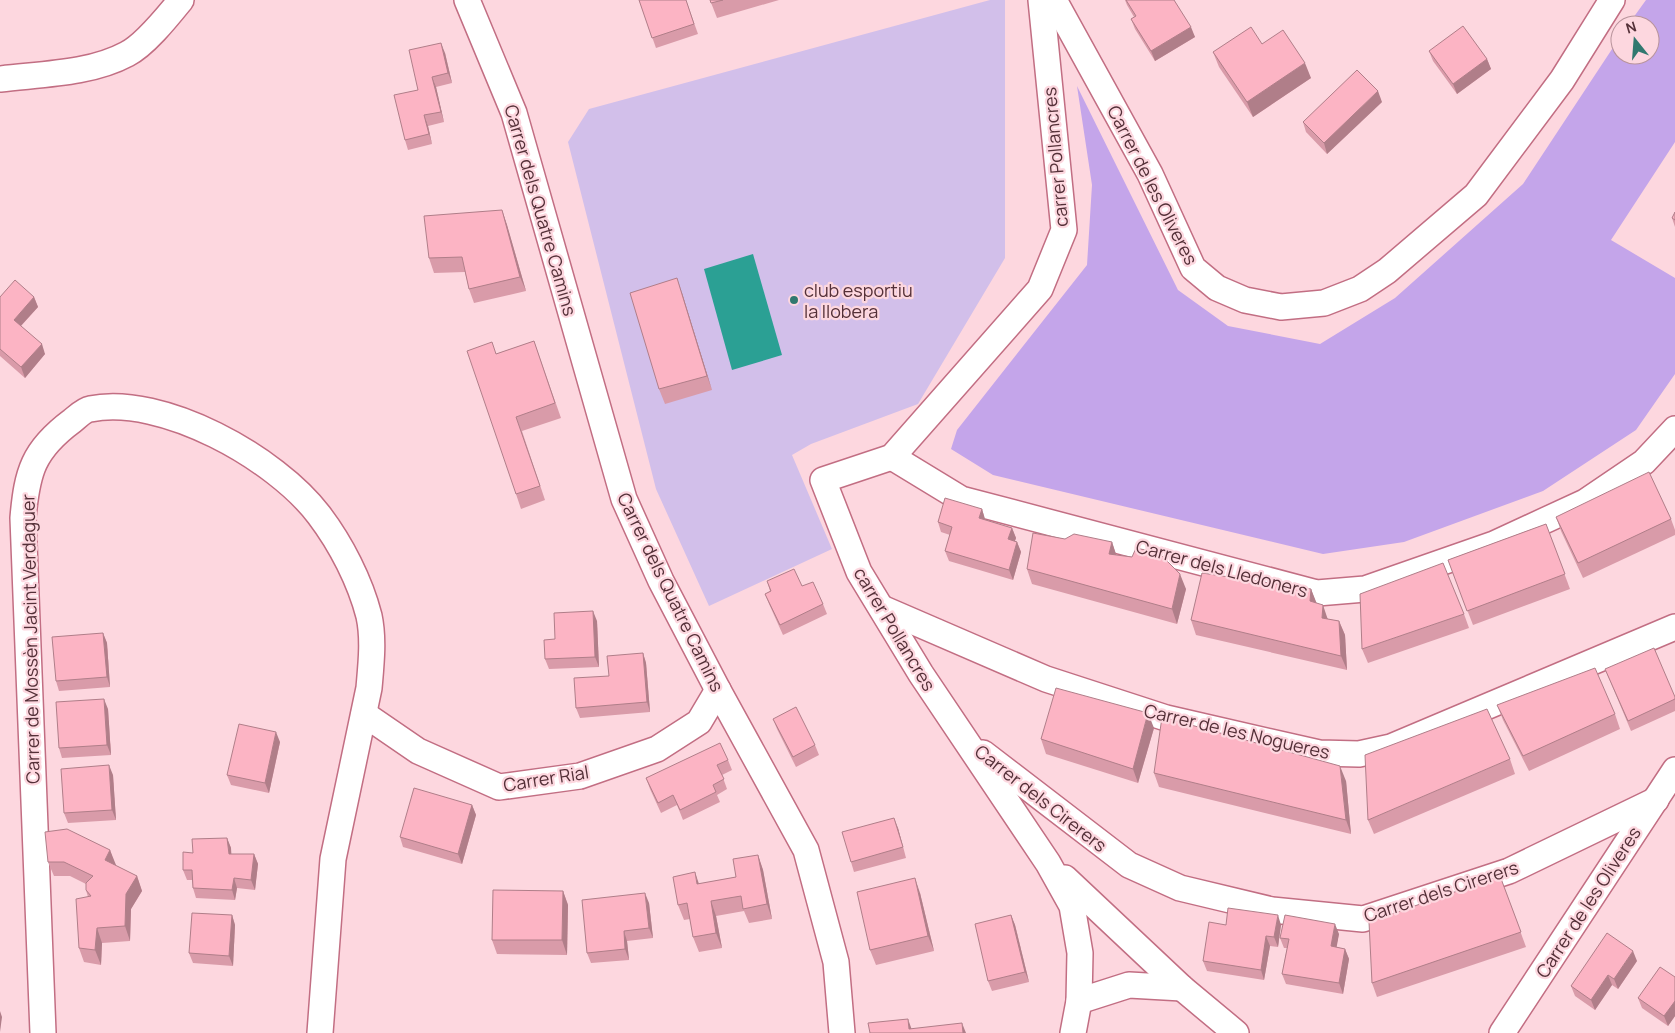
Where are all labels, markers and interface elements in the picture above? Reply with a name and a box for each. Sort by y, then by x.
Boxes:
north arrow [1610,15,1660,65]
text: N [1623,17,1639,38]
street label: carrer Pollancres [1037,86,1073,228]
street label: Carrer de les Oliveres [1102,101,1204,269]
street label: Carrer dels Quatre Camins [499,102,583,318]
place label: club esportiu la llobera [804,278,913,323]
marker: club esportiu la llobera [788,294,800,306]
street label: Carrer dels Quatre Camins [612,489,730,695]
street label: Carrer de Mossèn Jacint Verdaguer [15,494,45,784]
street label: Carrer dels Lledoners [1134,534,1310,602]
street label: carrer Pollancres [849,563,941,695]
street label: Carrer de les Nogueres [1142,698,1332,764]
street label: Carrer dels Cirerers [970,739,1112,857]
street label: Carrer Rial [502,759,590,797]
street label: Carrer de les Oliveres [1530,822,1646,982]
street label: Carrer dels Cirerers [1361,855,1521,927]

